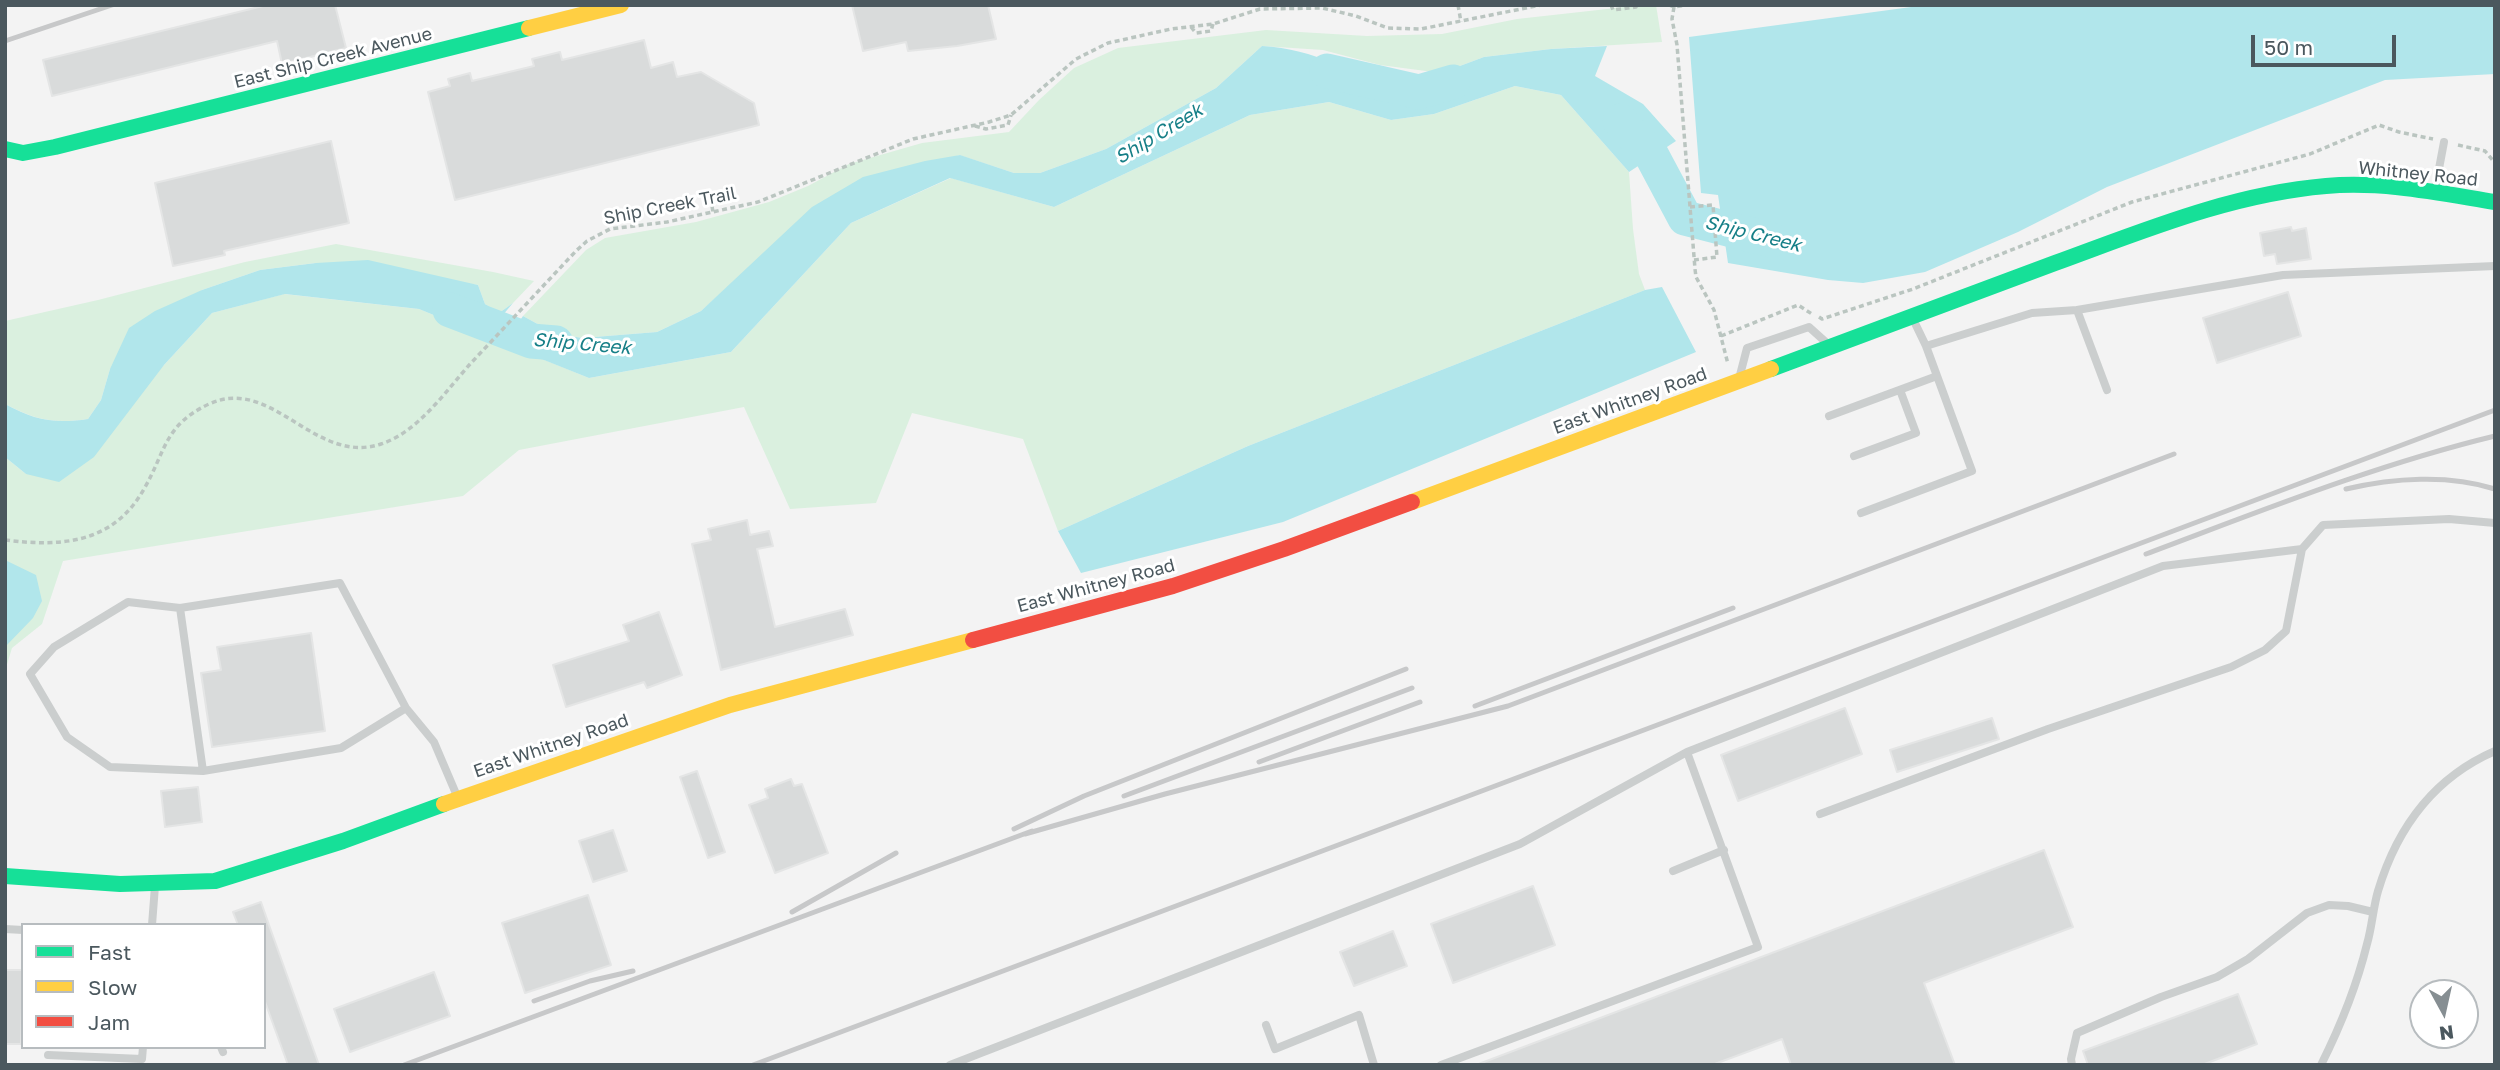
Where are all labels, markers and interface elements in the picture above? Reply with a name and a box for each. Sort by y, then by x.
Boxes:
scale bar [2255,21,2400,65]
street label: East Ship Creek Avenue [232,23,434,93]
text: 50 m [2264,34,2313,60]
water label: Ship Creek [1111,99,1207,169]
street label: Whitney Road [2357,157,2479,191]
street label: Ship Creek Trail [602,183,738,229]
water label: Ship Creek [1703,211,1803,257]
water label: Ship Creek [532,328,632,360]
street label: East Whitney Road [1550,363,1710,439]
street label: East Whitney Road [1015,555,1177,617]
street label: East Whitney Road [471,709,631,783]
legend [21,923,266,1049]
text: Fast [88,939,131,965]
text: Slow [88,974,137,1000]
north arrow [2409,979,2479,1049]
text: Jam [88,1009,130,1035]
text: N [2438,1021,2455,1046]

